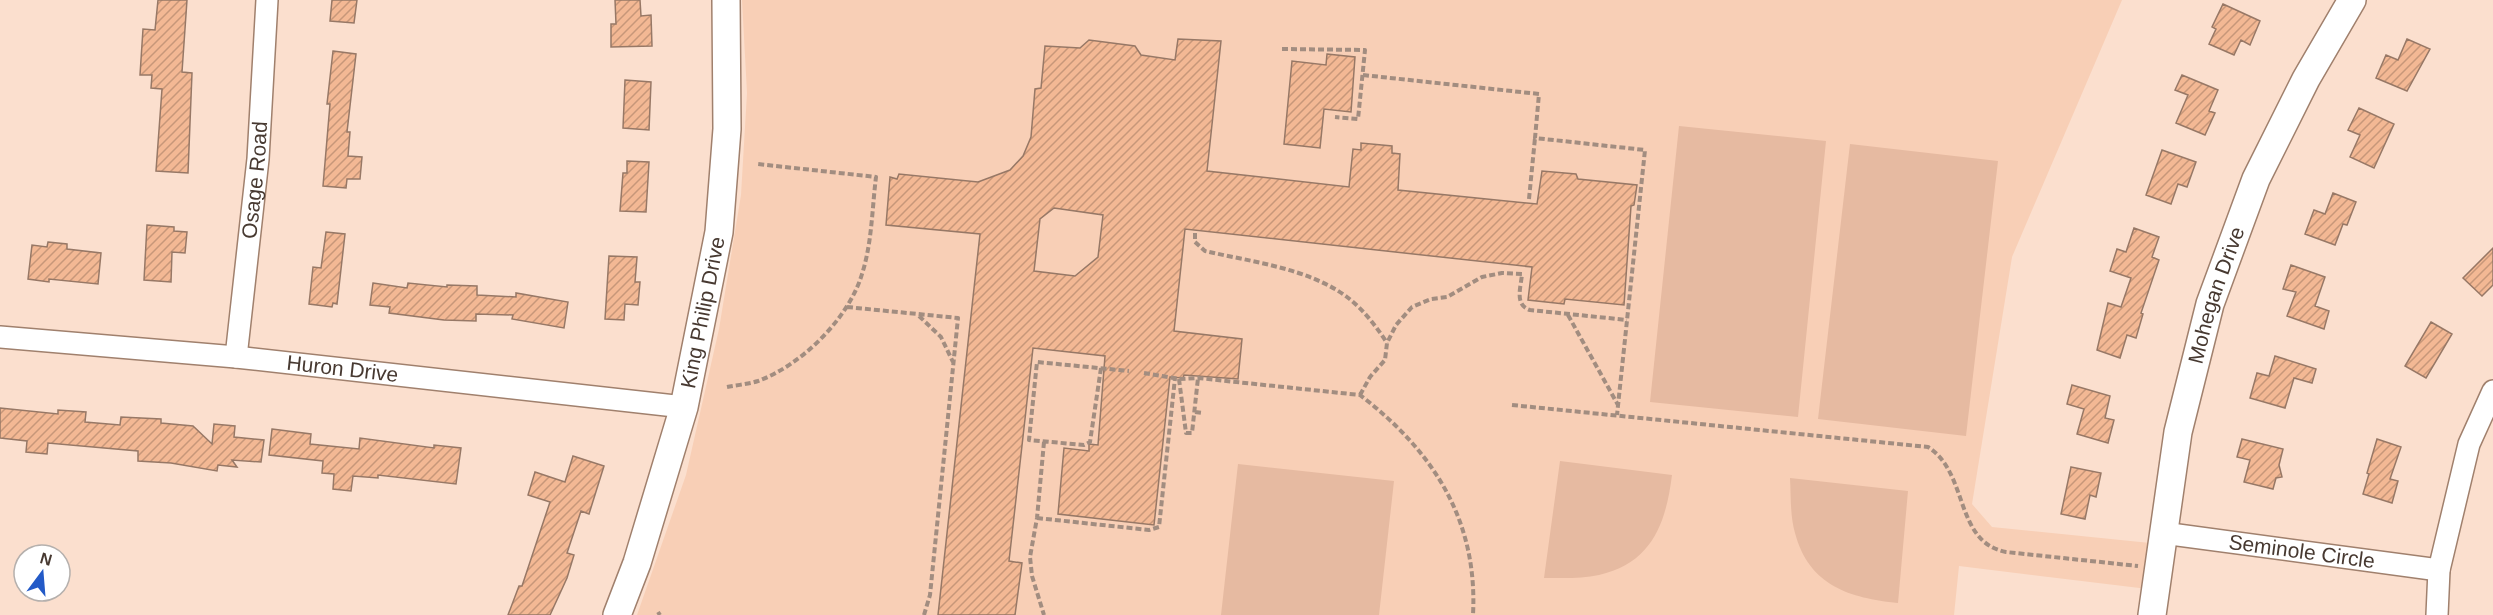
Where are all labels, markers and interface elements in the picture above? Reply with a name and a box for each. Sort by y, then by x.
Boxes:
street label: Osage Road [237,121,271,240]
street label: Mohegan Drive [2184,223,2248,366]
street label: King Philip Drive [676,235,729,390]
street label: Huron Drive [286,351,400,386]
street label: Seminole Circle [2227,530,2376,572]
north arrow [12,543,72,603]
text: N [38,549,54,569]

